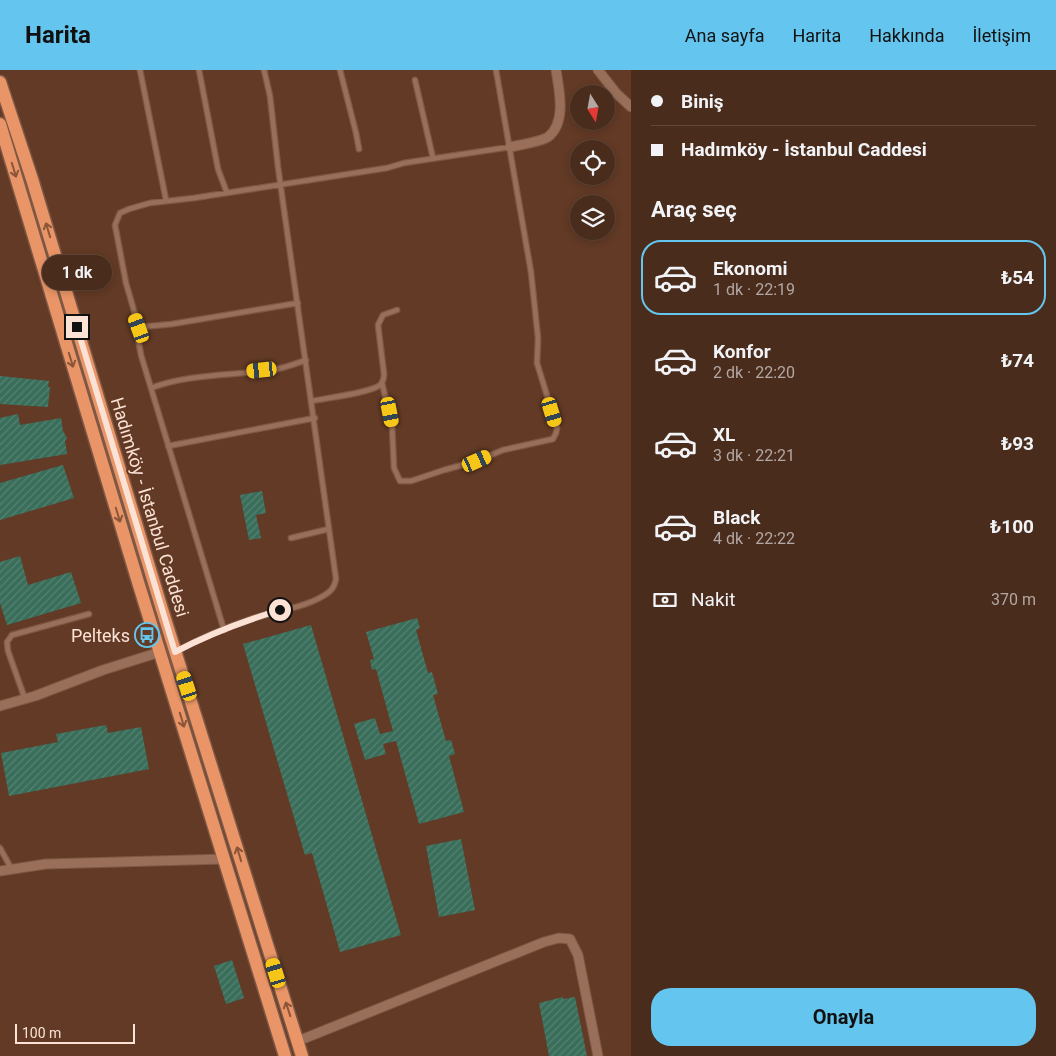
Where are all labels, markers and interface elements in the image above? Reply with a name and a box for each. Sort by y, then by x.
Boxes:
text: Harita [25,21,91,49]
text: Ana sayfa [685,25,764,46]
text: Harita [792,25,841,46]
text: Hakkında [869,25,944,46]
text: İletişim [972,25,1031,46]
north arrow [570,85,615,130]
map controls [570,85,615,240]
text: Biniş [681,90,724,113]
text: Hadımköy - İstanbul Caddesi [681,138,927,161]
button: locate [570,140,615,185]
one-way arrow [10,162,20,178]
button: layers [570,195,615,240]
text: Araç seç [651,197,737,222]
one-way arrow [43,223,53,239]
callout: 1 dk [42,254,112,290]
icon: car [653,255,698,300]
text: Ekonomi [713,257,787,280]
text: 1 dk [62,263,92,282]
text: ₺54 [1001,266,1034,289]
text: 1 dk · 22:19 [713,280,795,299]
car [126,311,151,345]
route end [66,316,88,338]
icon: car [653,338,698,383]
text: Konfor [713,340,771,363]
text: ₺74 [1001,349,1034,372]
one-way arrow [66,351,76,367]
car [246,361,277,379]
text: 2 dk · 22:20 [713,363,795,382]
street label: Hadımköy - İstanbul Caddesi [107,395,193,619]
car [540,395,563,429]
car [379,396,400,428]
icon: car [653,421,698,466]
text: XL [713,423,735,446]
text: ₺93 [1001,432,1034,455]
text: 3 dk · 22:21 [713,446,795,465]
car [460,448,493,474]
icon: car [653,504,698,549]
text: Black [713,506,760,529]
one-way arrow [113,507,123,523]
text: ₺100 [990,515,1034,538]
text: 4 dk · 22:22 [713,529,795,548]
icon: cash [651,586,679,614]
text: Nakit [691,588,735,611]
text: 370 m [991,590,1036,609]
route start [269,599,291,621]
bus stop icon: Pelteks [134,622,160,648]
place label: Pelteks [71,625,130,646]
car [175,669,198,703]
one-way arrow [177,712,187,728]
one-way arrow [234,847,244,863]
car [264,956,287,990]
button: Onayla [651,988,1036,1046]
one-way arrow [282,1002,292,1018]
scale bar [15,1021,135,1044]
text: 100 m [22,1025,61,1041]

